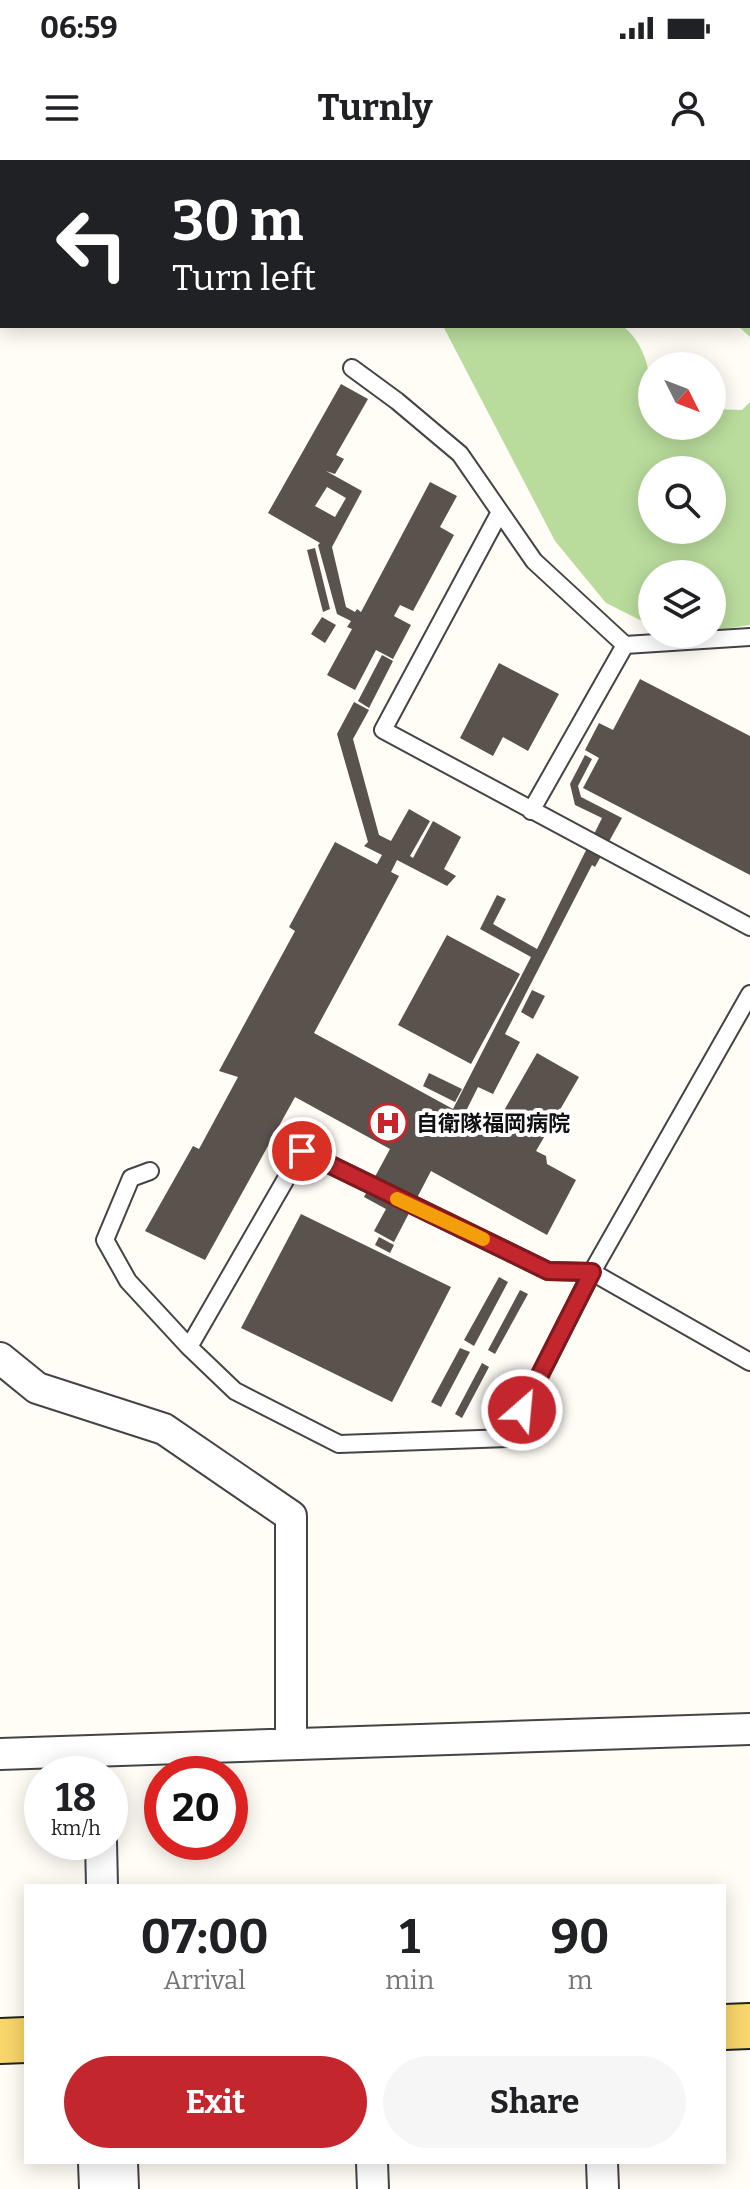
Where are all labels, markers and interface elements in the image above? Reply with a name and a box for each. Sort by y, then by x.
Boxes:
text: 06:59 [40,10,118,46]
icon: menu [40,86,84,130]
text: Turnly [318,86,432,130]
icon: person [666,86,710,130]
text: 30 m [172,188,303,255]
icon: left [40,192,144,296]
text: Turn left [172,256,316,300]
north arrow [638,352,726,440]
map controls [638,352,726,648]
button: search [638,456,726,544]
button: layers [638,560,726,648]
hospital icon: 自衛隊福岡病院 [367,1102,409,1144]
place label: 自衛隊福岡病院 [416,1110,570,1137]
pin [268,1117,336,1185]
icon: arrive [280,1129,324,1173]
position arrow [480,1368,564,1452]
speed limit sign: 20 [144,1756,248,1860]
text: 18 [55,1774,97,1822]
text: km/h [51,1816,101,1840]
text: 07:00 [140,1908,269,1966]
text: 1 [399,1908,420,1966]
text: 90 [551,1908,610,1966]
text: Arrival [163,1965,246,1996]
text: min [385,1965,434,1996]
text: m [568,1965,593,1996]
button: Exit [64,2056,367,2148]
button: Share [383,2056,686,2148]

